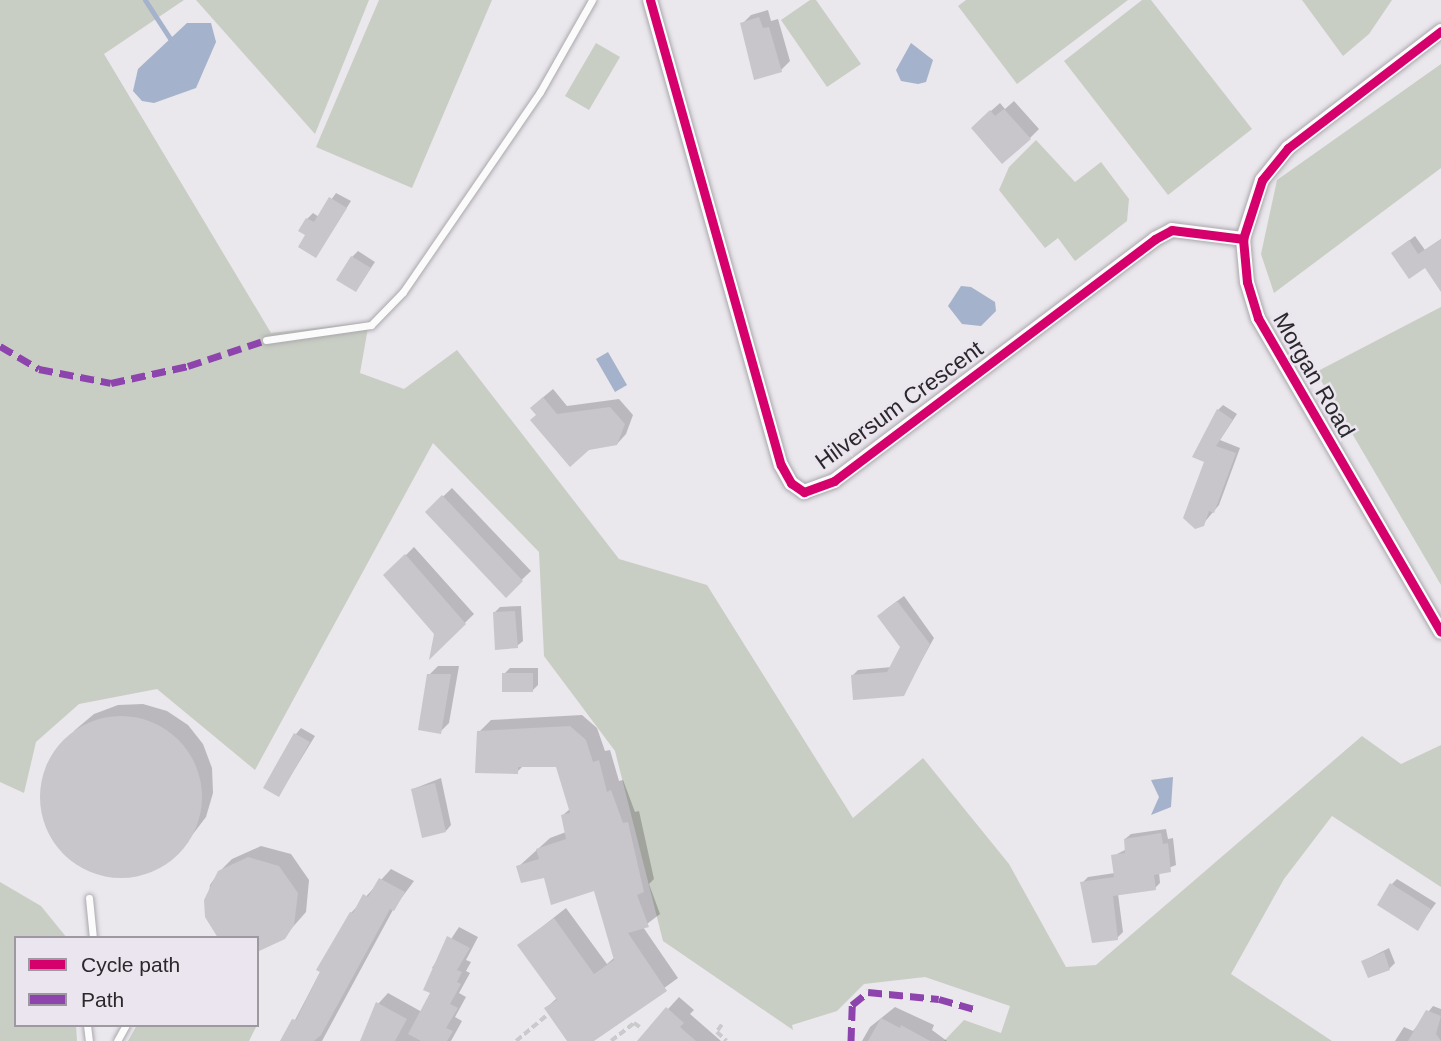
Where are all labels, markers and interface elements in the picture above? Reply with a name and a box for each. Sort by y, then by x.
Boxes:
street label: Morgan Road [1267,308,1361,442]
street label: Hilversum Crescent [810,335,988,475]
legend [14,936,259,1027]
text: Cycle path [81,953,180,976]
text: Path [81,988,124,1011]

